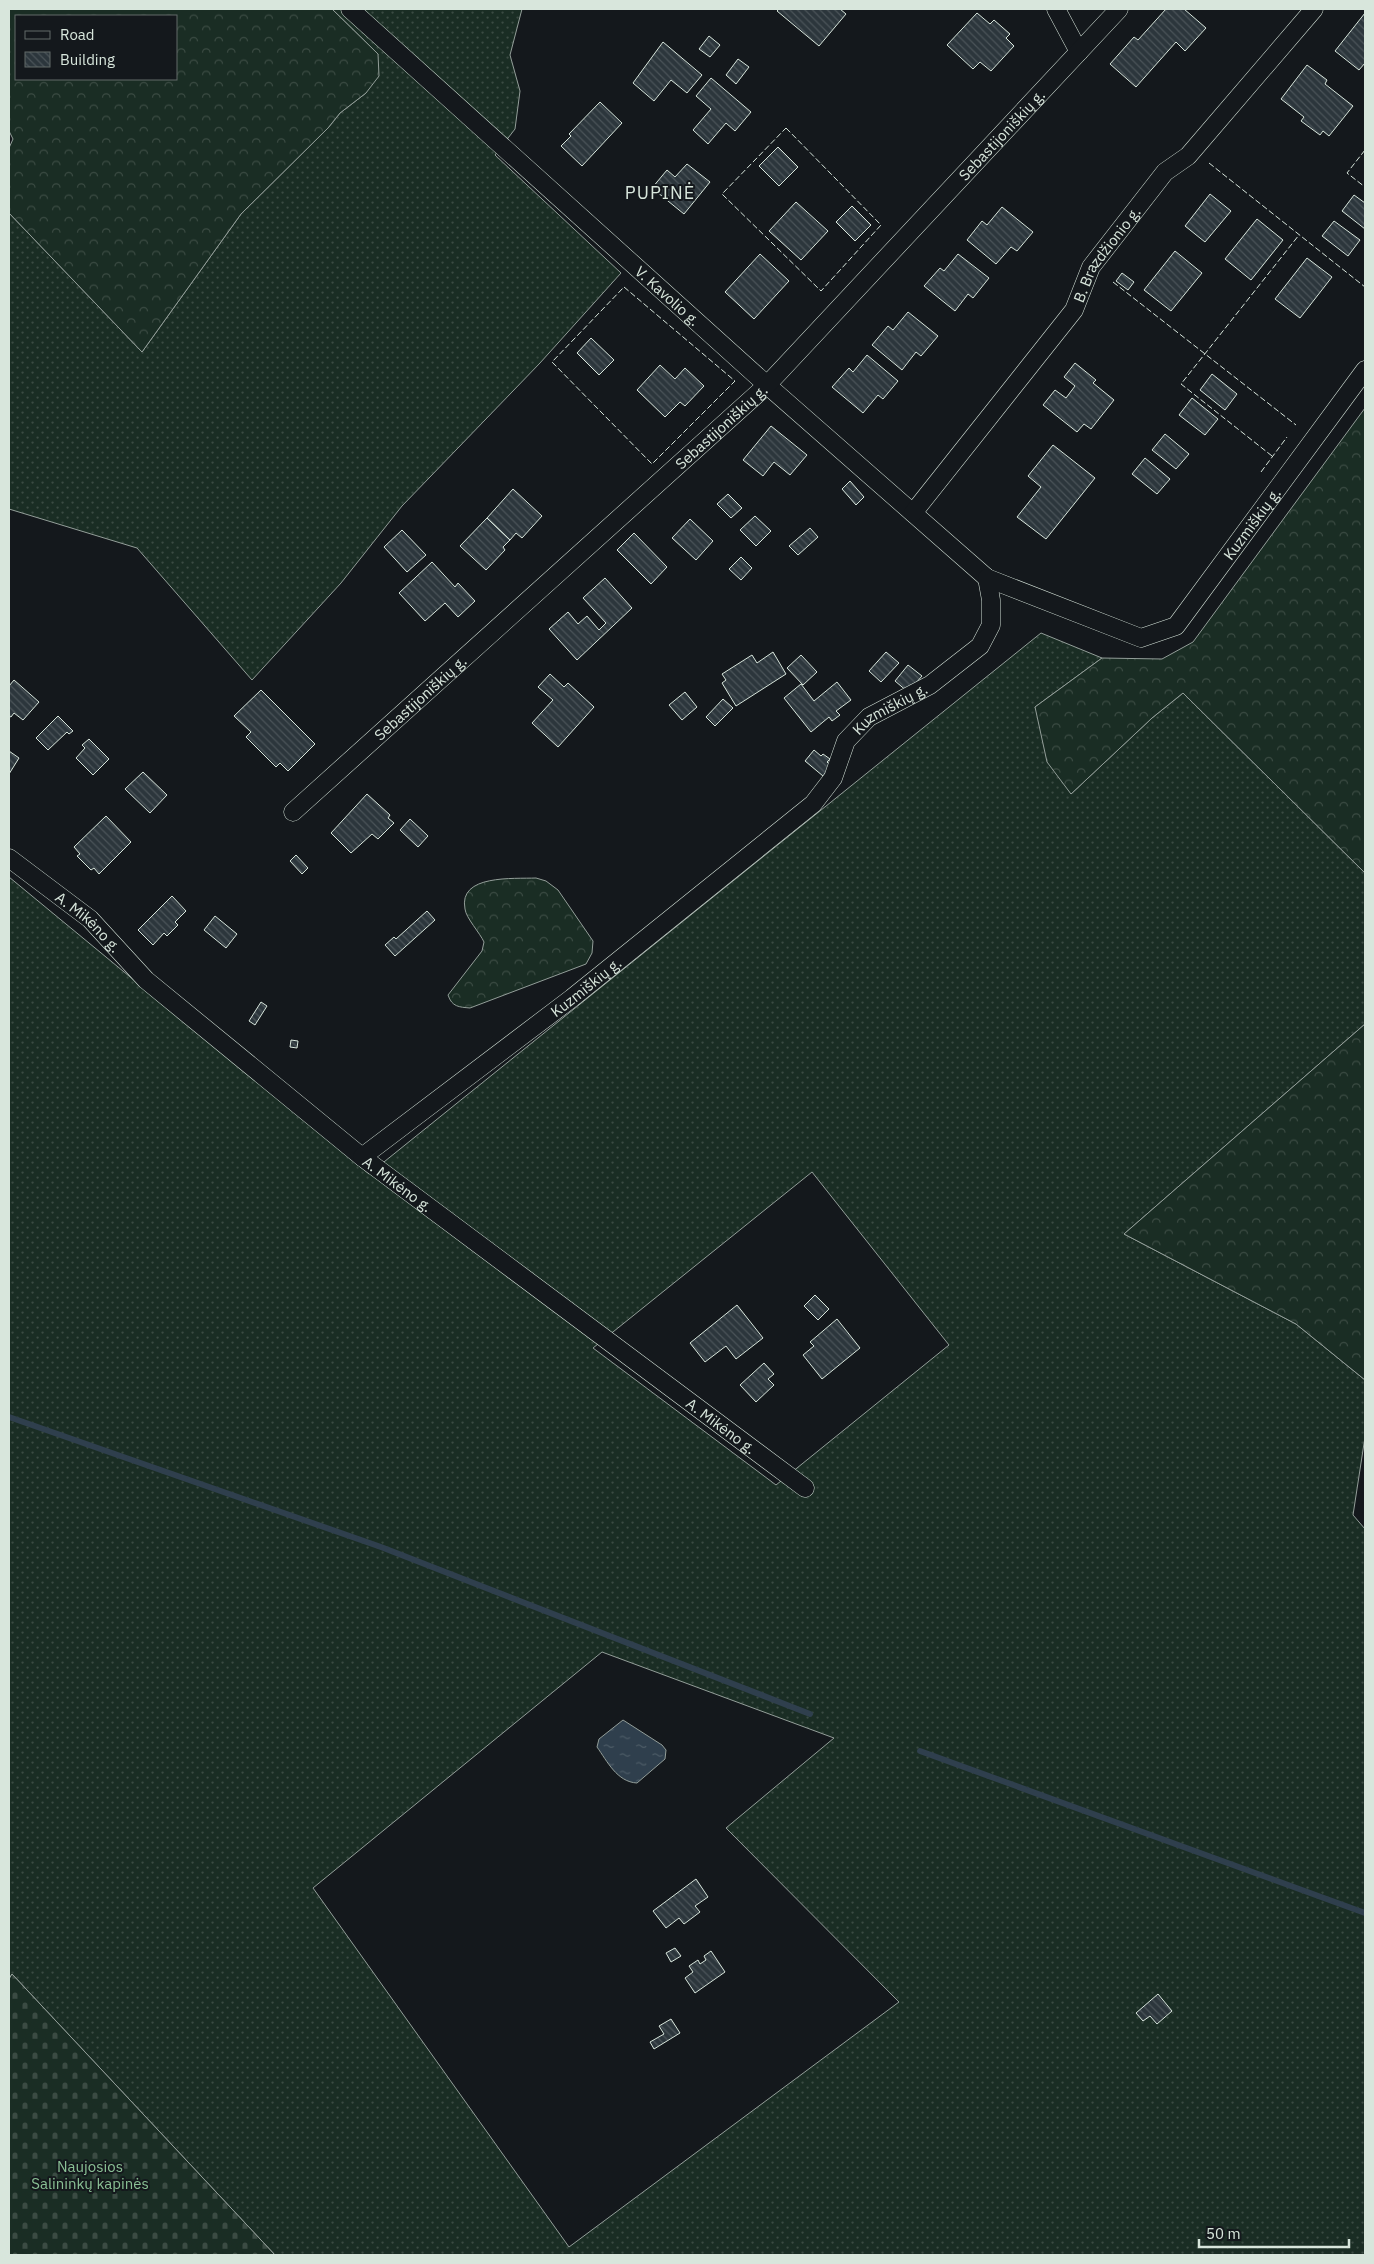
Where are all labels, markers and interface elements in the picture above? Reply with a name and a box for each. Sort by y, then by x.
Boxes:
legend [15,15,178,80]
text: Road [60,25,95,44]
text: Building [60,50,115,69]
street label: Sebastijoniškių g. [954,85,1049,184]
district label: PUPINĖ [625,181,695,204]
street label: B. Brazdžionio g. [1069,202,1144,305]
street label: V. Kavolio g. [632,262,704,330]
street label: Sebastijoniškių g. [671,380,771,473]
street label: Kuzmiškių g. [1219,484,1285,563]
street label: Sebastijoniškių g. [370,651,470,744]
street label: Kuzmiškių g. [848,679,931,738]
street label: A. Mikėno g. [52,887,125,956]
street label: Kuzmiškių g. [546,953,625,1021]
street label: A. Mikėno g. [359,1151,436,1216]
street label: A. Mikėno g. [683,1393,760,1458]
park label: Naujosios Salininkų kapinės [31,2157,149,2193]
scale bar [1199,2216,1349,2248]
text: 50 m [1206,2224,1241,2243]

